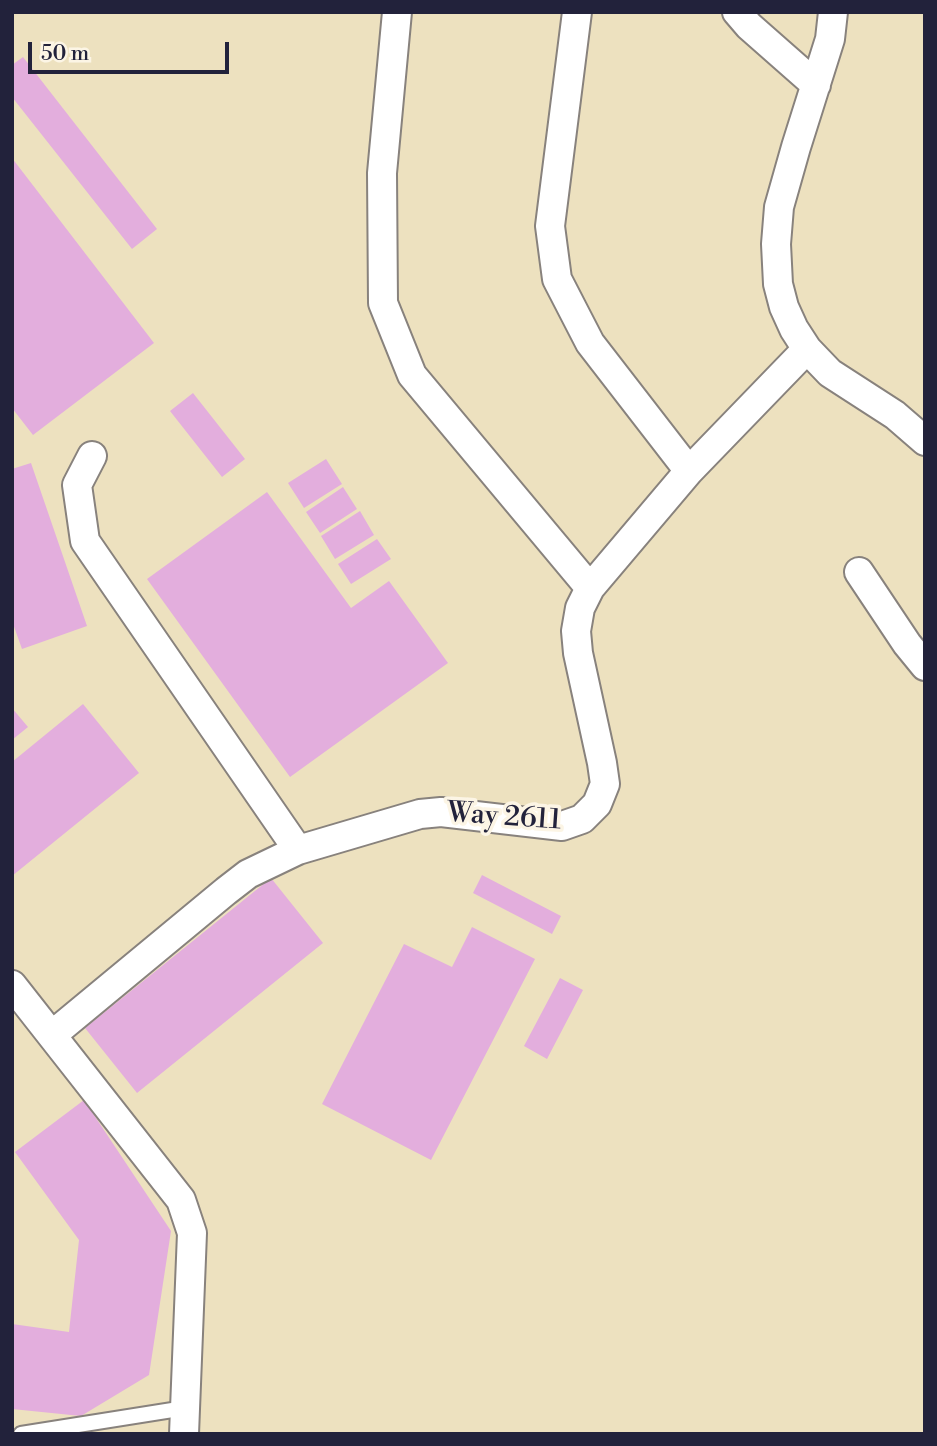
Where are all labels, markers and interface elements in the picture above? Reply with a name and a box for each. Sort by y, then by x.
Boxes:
scale bar [32,28,233,72]
text: 50 m [41,41,89,67]
street label: Way 2611 [446,797,562,839]

